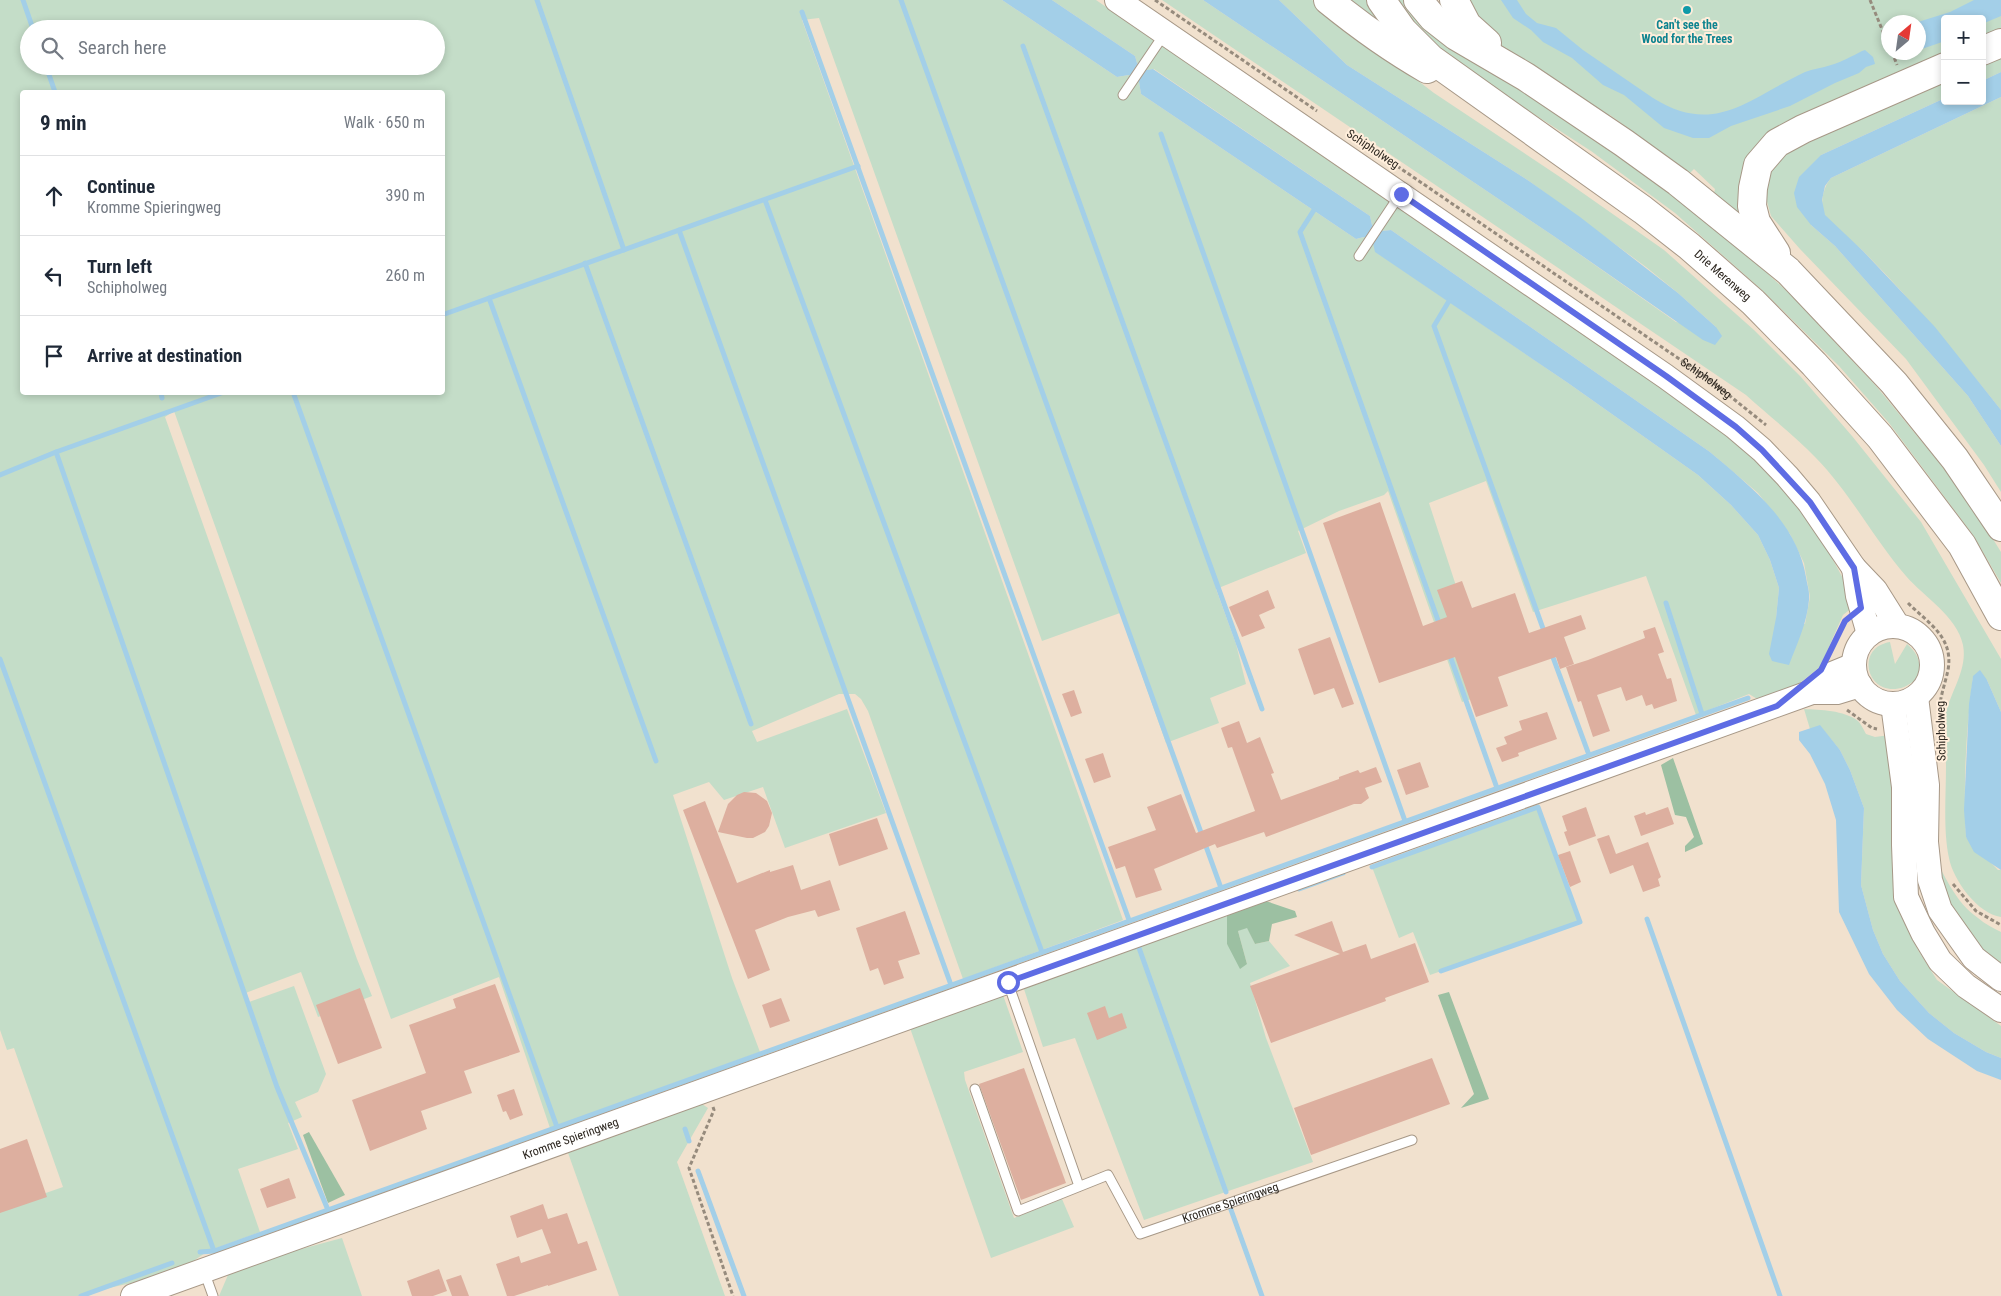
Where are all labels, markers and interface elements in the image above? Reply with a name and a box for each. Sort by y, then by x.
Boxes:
marker: Can't see the Wood for the Trees [1681,4,1693,16]
north arrow [1881,15,1926,60]
map controls [1941,15,1986,105]
button: + [1941,15,1986,60]
place label: Can't see the Wood for the Trees [1642,18,1733,46]
search box [20,20,445,75]
icon: search [38,34,66,62]
text: Search here [78,36,166,59]
button: − [1941,60,1986,105]
text: 9 min [40,111,87,135]
text: Walk · 650 m [344,113,425,132]
street label: Schipholweg [1344,126,1402,172]
text: Continue [87,175,155,198]
icon: ahead [40,182,68,210]
route end [1390,183,1413,206]
text: 390 m [386,186,425,205]
text: Kromme Spieringweg [87,198,221,217]
street label: Drie Merenweg [1691,247,1754,304]
text: Turn left [87,255,152,278]
icon: left [40,262,68,290]
text: 260 m [386,266,425,285]
text: Schipholweg [87,278,167,297]
icon: arrive [40,342,68,370]
text: Arrive at destination [87,344,242,367]
street label: Schipholweg [1678,355,1735,402]
street label: Schipholweg [1933,701,1949,761]
route start [997,971,1020,994]
street label: Kromme Spieringweg [521,1115,620,1162]
street label: Kromme Spieringweg [1180,1180,1280,1226]

